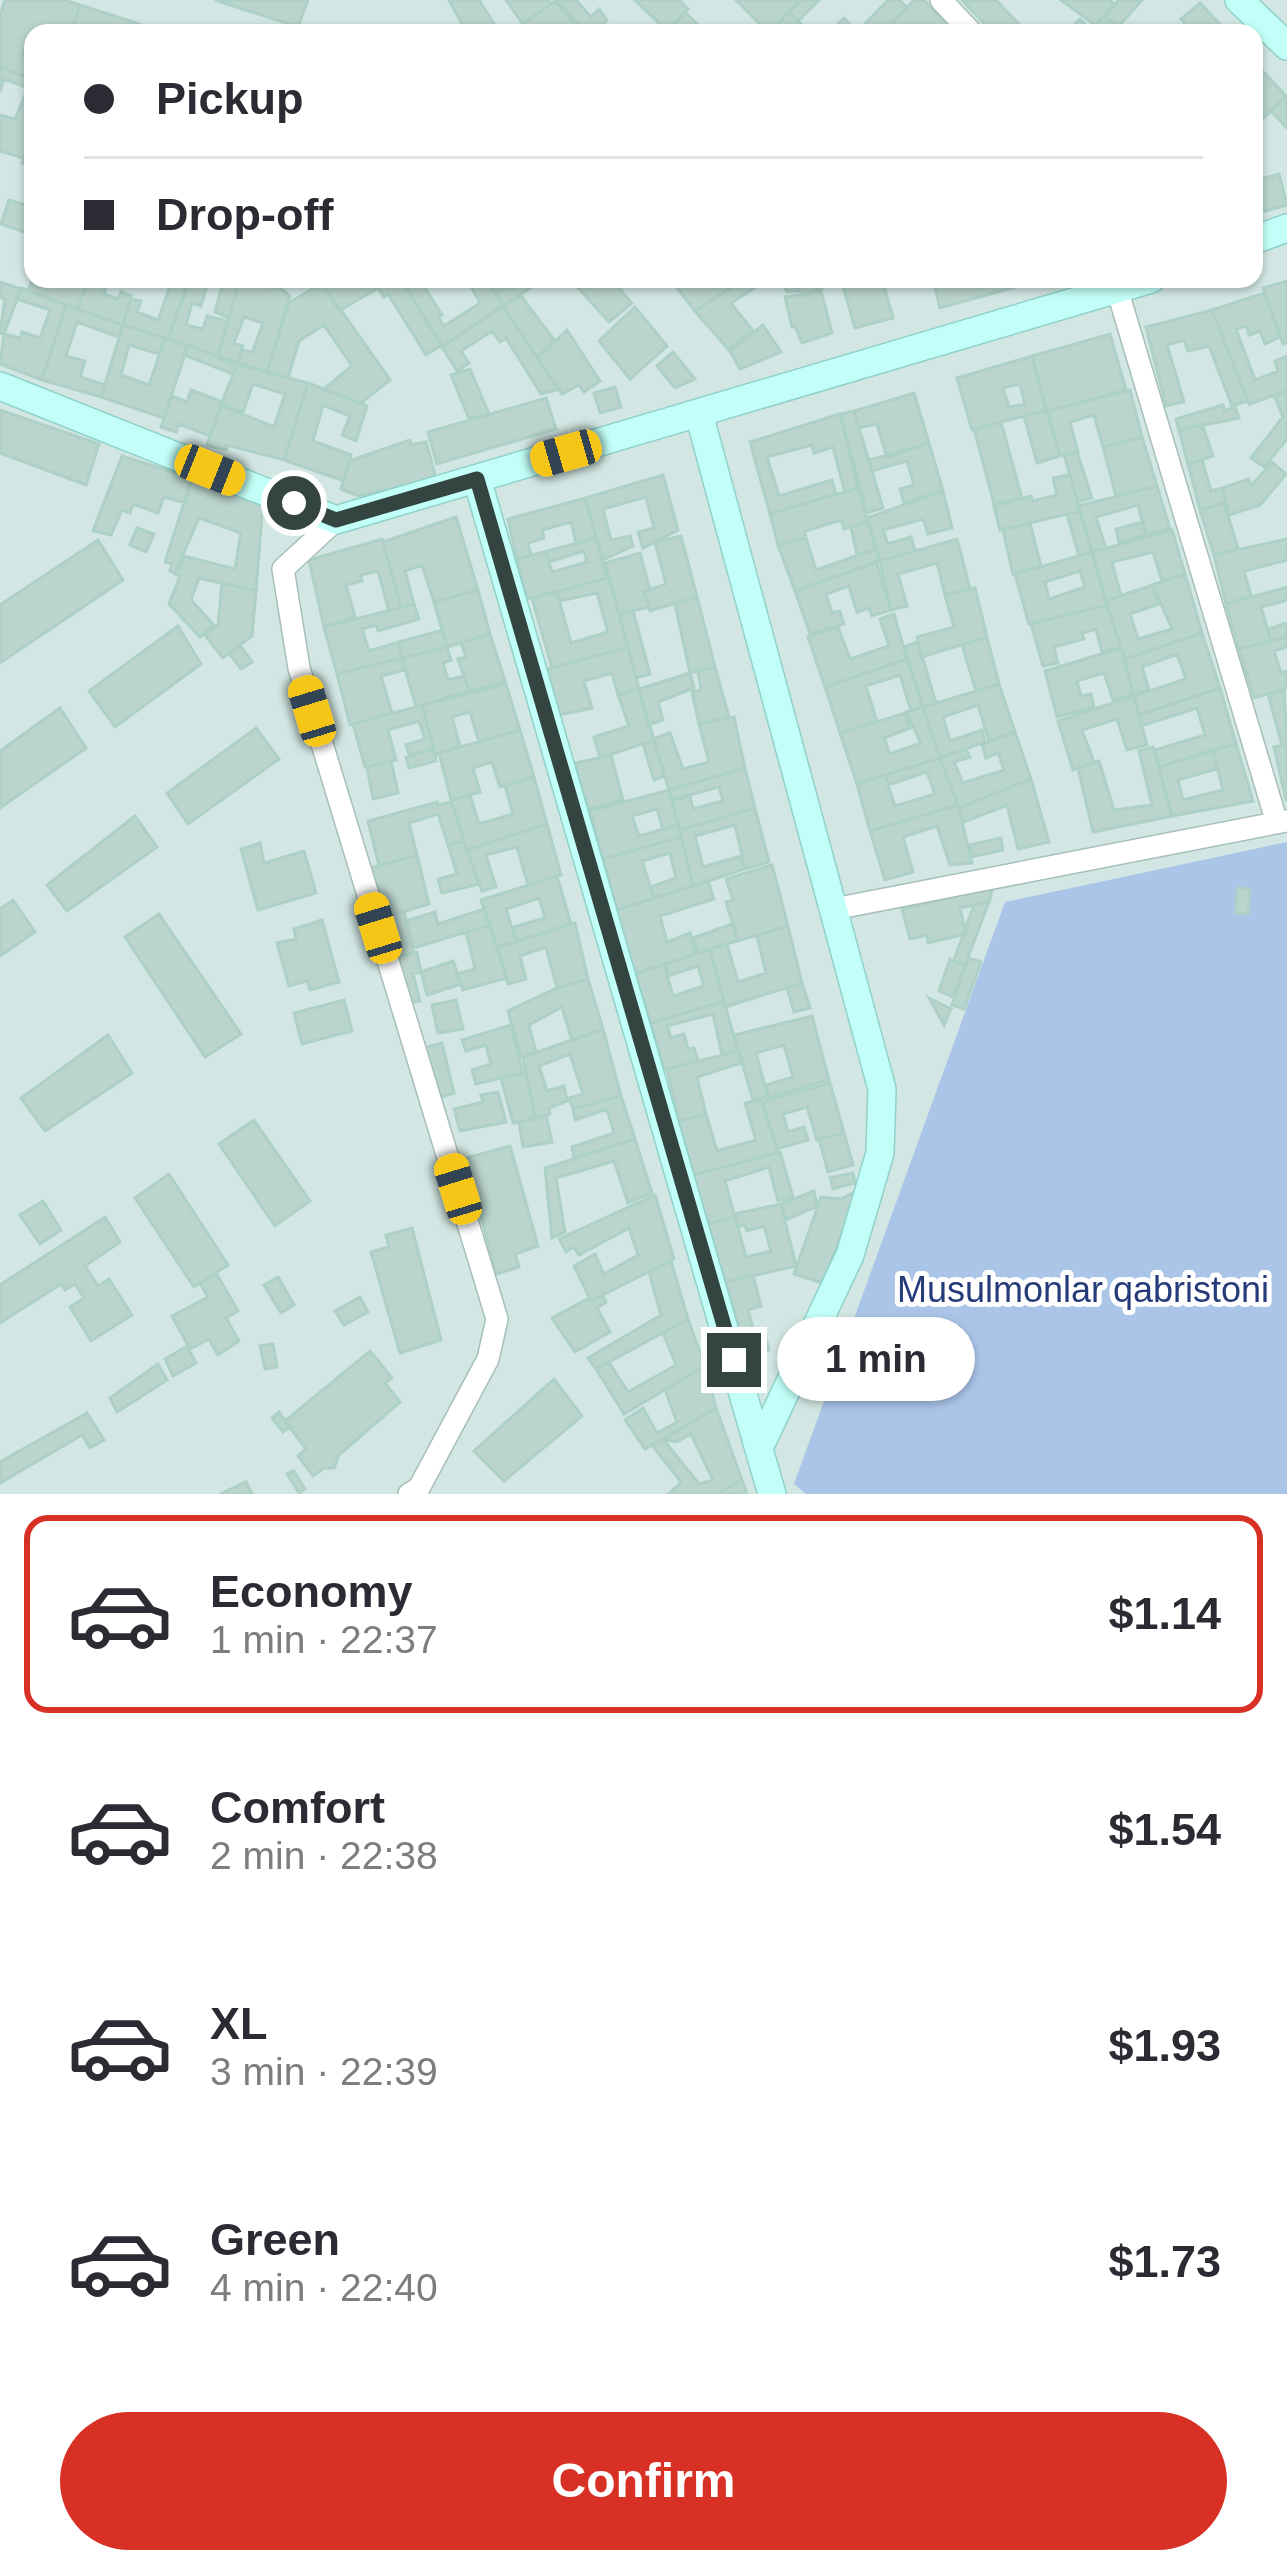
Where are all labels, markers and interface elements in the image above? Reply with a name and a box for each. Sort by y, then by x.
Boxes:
text: Pickup [156,73,304,124]
text: Drop-off [156,189,333,240]
car [526,426,606,480]
car [170,440,250,500]
route start [267,476,321,530]
car [284,671,340,751]
car [350,888,406,968]
car [430,1149,486,1229]
park label: Musulmonlar qabristoni [897,1269,1269,1310]
callout: 1 min [776,1318,974,1402]
route end [707,1333,761,1387]
text: 1 min [825,1337,927,1380]
icon: car [66,1560,174,1668]
text: Economy [210,1566,413,1617]
text: $1.14 [1108,1588,1221,1639]
text: 1 min · 22:37 [210,1618,438,1661]
icon: car [66,1776,174,1884]
text: Comfort [210,1782,385,1833]
text: $1.54 [1108,1804,1221,1855]
text: 2 min · 22:38 [210,1834,438,1877]
icon: car [66,1992,174,2100]
text: XL [210,1998,268,2049]
text: $1.93 [1108,2020,1221,2071]
text: 3 min · 22:39 [210,2050,438,2093]
icon: car [66,2208,174,2316]
text: Green [210,2214,340,2265]
text: $1.73 [1108,2236,1221,2287]
text: 4 min · 22:40 [210,2266,438,2309]
button: Confirm [60,2412,1227,2550]

